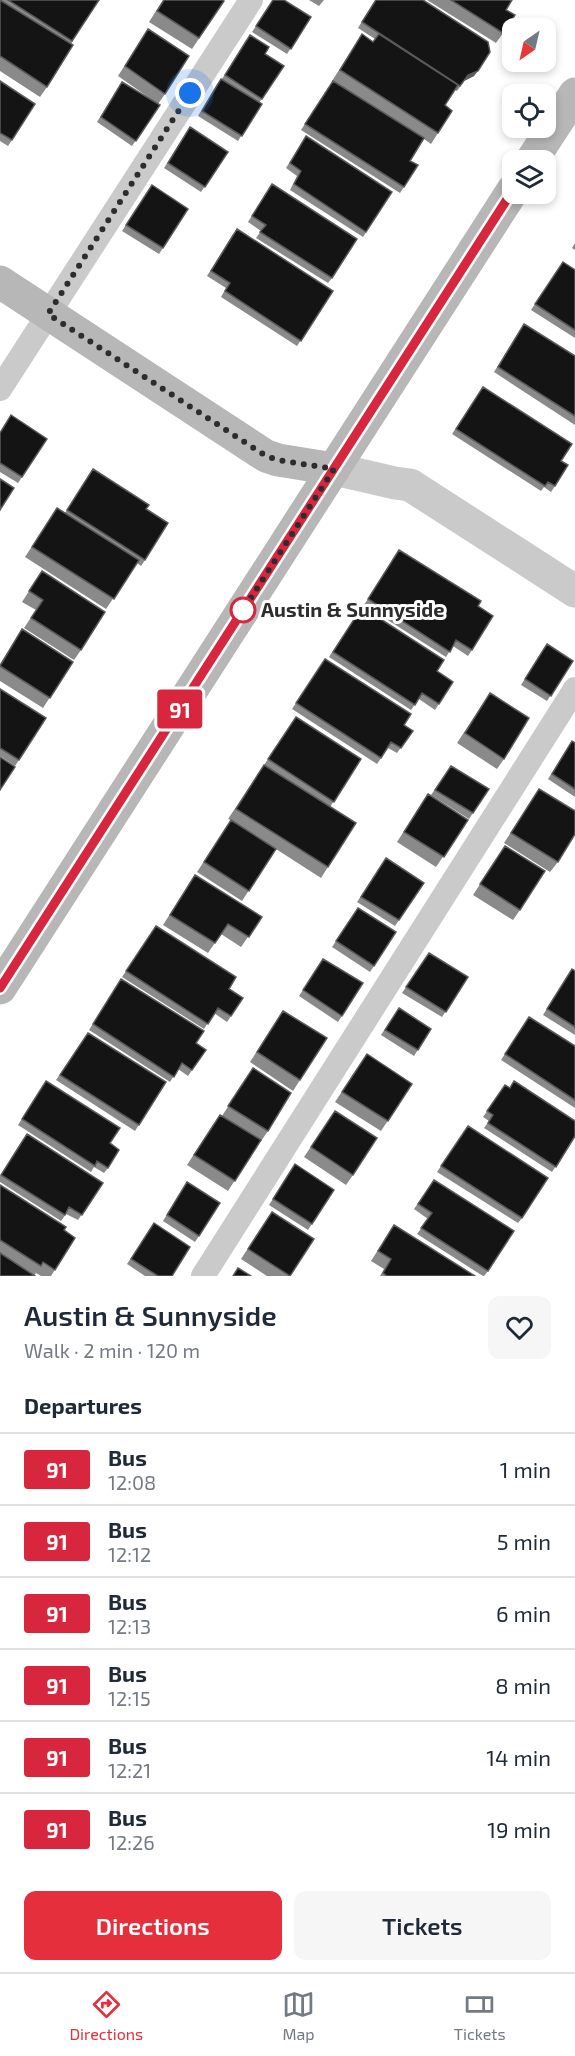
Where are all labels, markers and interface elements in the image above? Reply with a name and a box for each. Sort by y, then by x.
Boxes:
north arrow [502,18,556,72]
map controls [502,18,556,204]
your location [175,78,205,108]
button: locate [502,84,556,138]
button: layers [502,150,556,204]
marker: Austin & Sunnyside [230,597,256,623]
place label: Austin & Sunnyside [261,597,444,622]
line badge: 91 [153,690,207,728]
text: 91 [169,697,191,722]
button: heart [488,1296,551,1359]
text: Austin & Sunnyside [24,1298,277,1332]
text: Walk · 2 min · 120 m [24,1338,200,1362]
text: Departures [24,1392,142,1418]
text: Bus [108,1444,147,1470]
text: 1 min [500,1456,551,1482]
text: 91 [46,1457,68,1482]
text: 12:08 [108,1470,156,1494]
text: Bus [108,1516,147,1542]
text: 5 min [497,1528,551,1554]
text: 91 [46,1529,68,1554]
text: 12:12 [108,1542,151,1566]
text: Bus [108,1588,147,1614]
text: 6 min [496,1600,551,1626]
text: 91 [46,1601,68,1626]
text: 12:13 [108,1614,151,1638]
text: Bus [108,1660,147,1686]
text: 8 min [495,1672,551,1698]
text: 91 [46,1673,68,1698]
text: 12:15 [108,1686,151,1710]
text: Bus [108,1732,147,1758]
text: 14 min [486,1744,551,1770]
text: 91 [46,1745,68,1770]
text: 12:21 [108,1758,151,1782]
text: Bus [108,1804,147,1830]
text: 19 min [487,1816,551,1842]
text: 91 [46,1817,68,1842]
text: 12:26 [108,1830,155,1854]
button: Directions [24,1891,282,1960]
button: Tickets [294,1891,551,1960]
tab: Directions [69,1988,143,2043]
tab: Map [282,1988,315,2043]
tab: Tickets [454,1988,506,2043]

